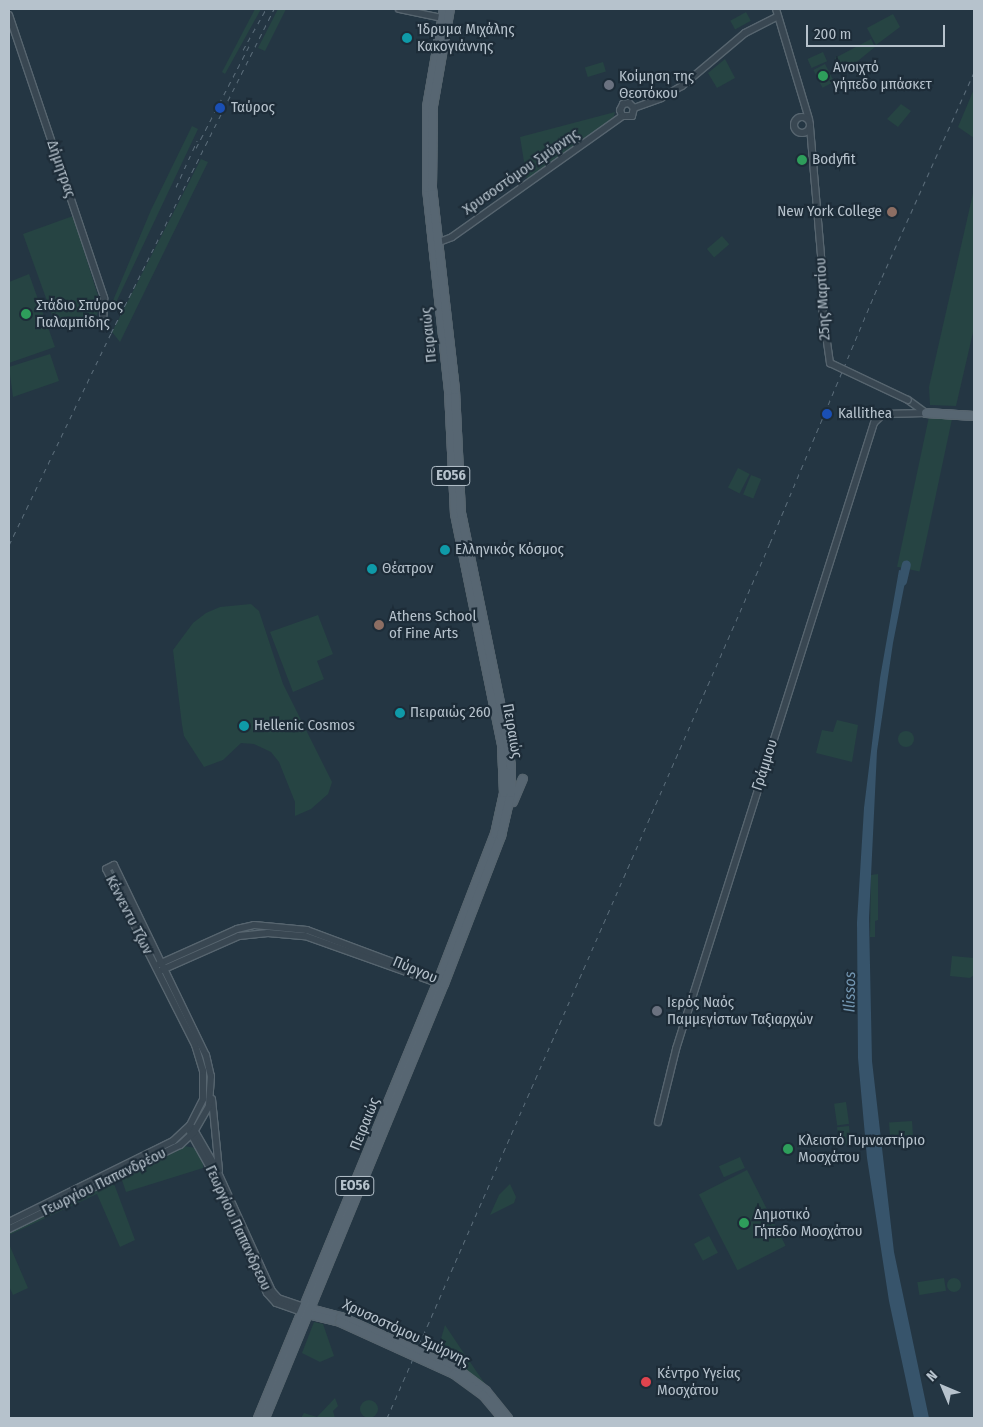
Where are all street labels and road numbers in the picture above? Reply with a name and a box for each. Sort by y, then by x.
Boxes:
street label: Χρυσοστόμου Σμύρνης [459,125,583,219]
street label: Δήμητρας [43,138,79,200]
street label: 25ης Μαρτίου [812,257,834,341]
street label: Πειραιώς [417,306,441,364]
road number: ΕΟ56 [431,464,471,488]
street label: Πειραιώς [498,702,526,760]
street label: Γράμμου [748,737,782,793]
street label: Κέννεντυ Τζων [101,873,157,957]
street label: Πύργου [390,953,440,987]
street label: Πειραιώς [346,1095,384,1153]
street label: Γεωργίου Παπανδρέου [39,1144,169,1220]
street label: Γεωργίου Παπανδρεου [201,1163,275,1293]
road number: ΕΟ56 [335,1174,375,1198]
street label: Χρυσοστόμου Σμύρνης [340,1296,472,1370]

